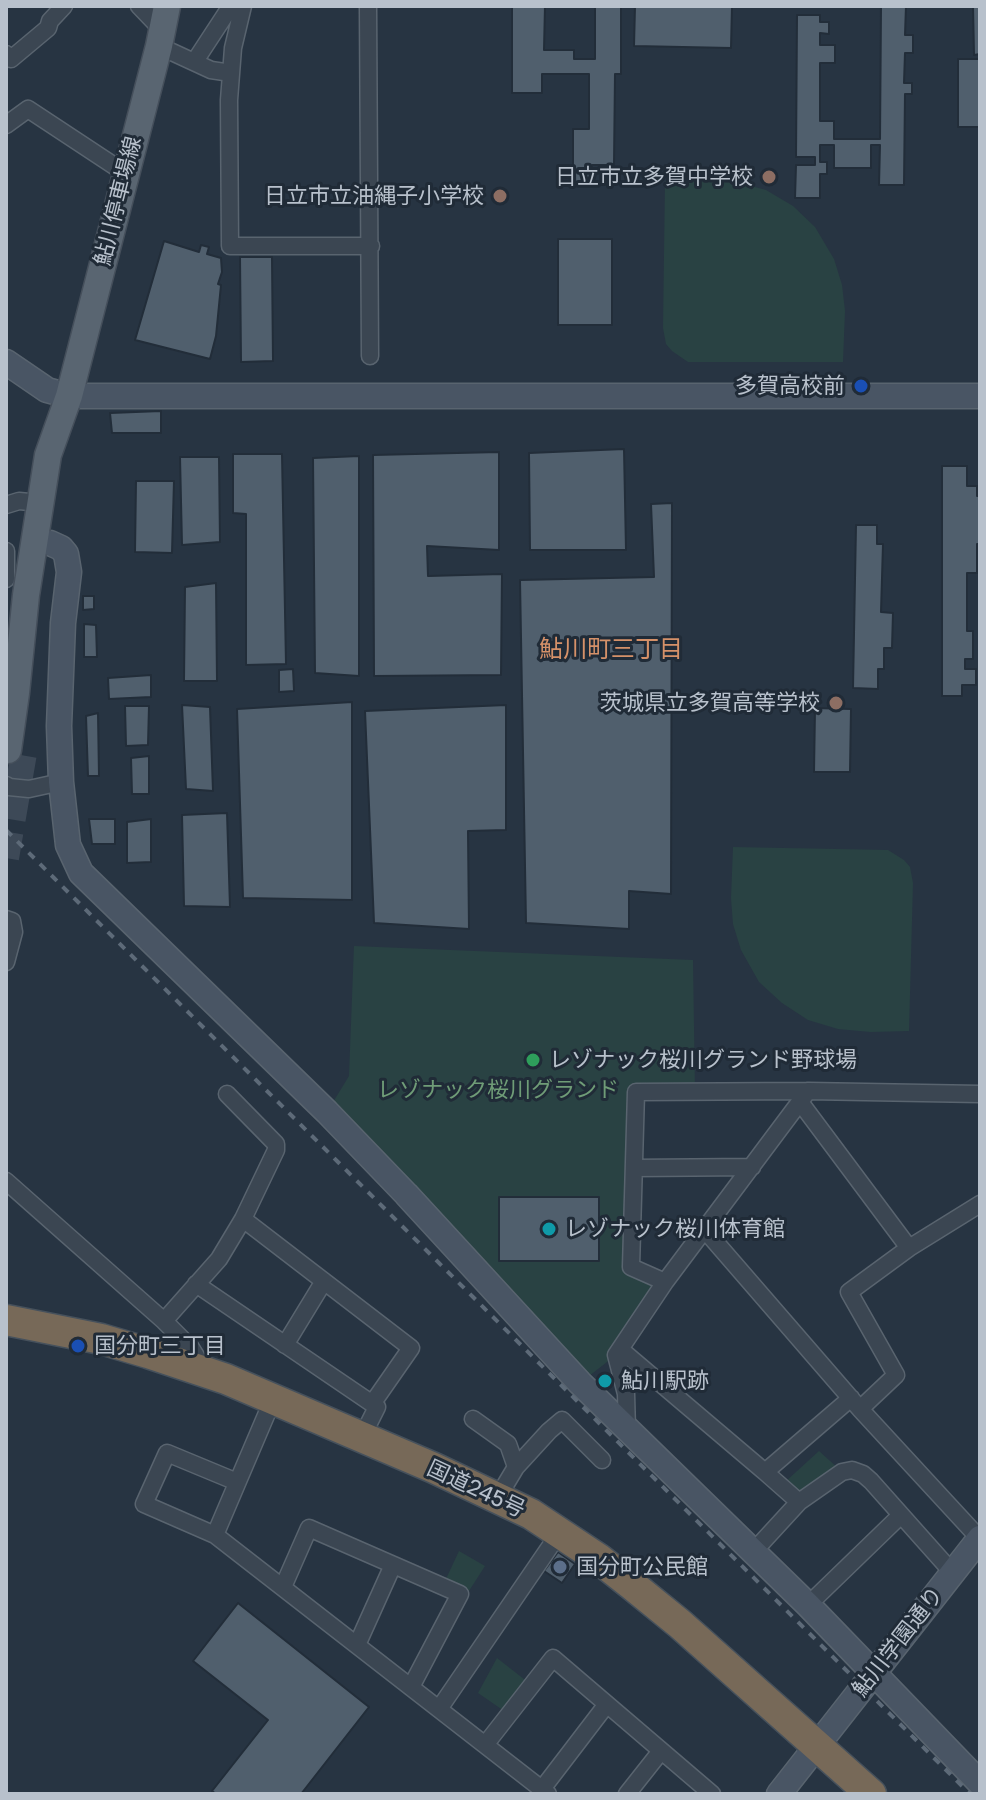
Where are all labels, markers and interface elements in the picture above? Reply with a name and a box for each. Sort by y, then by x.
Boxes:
street label: 鮎川停車場線 [89,134,147,268]
place label: 日立市立多賀中学校 [555,164,753,190]
marker: 日立市立多賀中学校 [760,168,778,186]
place label: 日立市立油縄子小学校 [264,183,484,209]
marker: 日立市立油縄子小学校 [491,187,509,205]
place label: 多賀高校前 [735,373,845,399]
marker: 多賀高校前 [852,377,870,395]
district label: 鮎川町三丁目 [539,635,683,663]
place label: 茨城県立多賀高等学校 [600,690,820,716]
marker: 茨城県立多賀高等学校 [827,694,845,712]
place label: レゾナック桜川グランド野球場 [549,1047,857,1073]
marker: レゾナック桜川グランド野球場 [524,1051,542,1069]
park label: レゾナック桜川グランド [377,1077,619,1103]
place label: レゾナック桜川体育館 [565,1216,785,1242]
marker: レゾナック桜川体育館 [540,1220,558,1238]
place label: 国分町三丁目 [94,1333,226,1359]
marker: 国分町三丁目 [69,1337,87,1355]
place label: 鮎川駅跡 [621,1368,709,1394]
marker: 鮎川駅跡 [596,1372,614,1390]
street label: 国道245号 [423,1455,529,1523]
place label: 国分町公民館 [576,1554,708,1580]
marker: 国分町公民館 [551,1558,569,1576]
street label: 鮎川学園通り [847,1582,949,1702]

